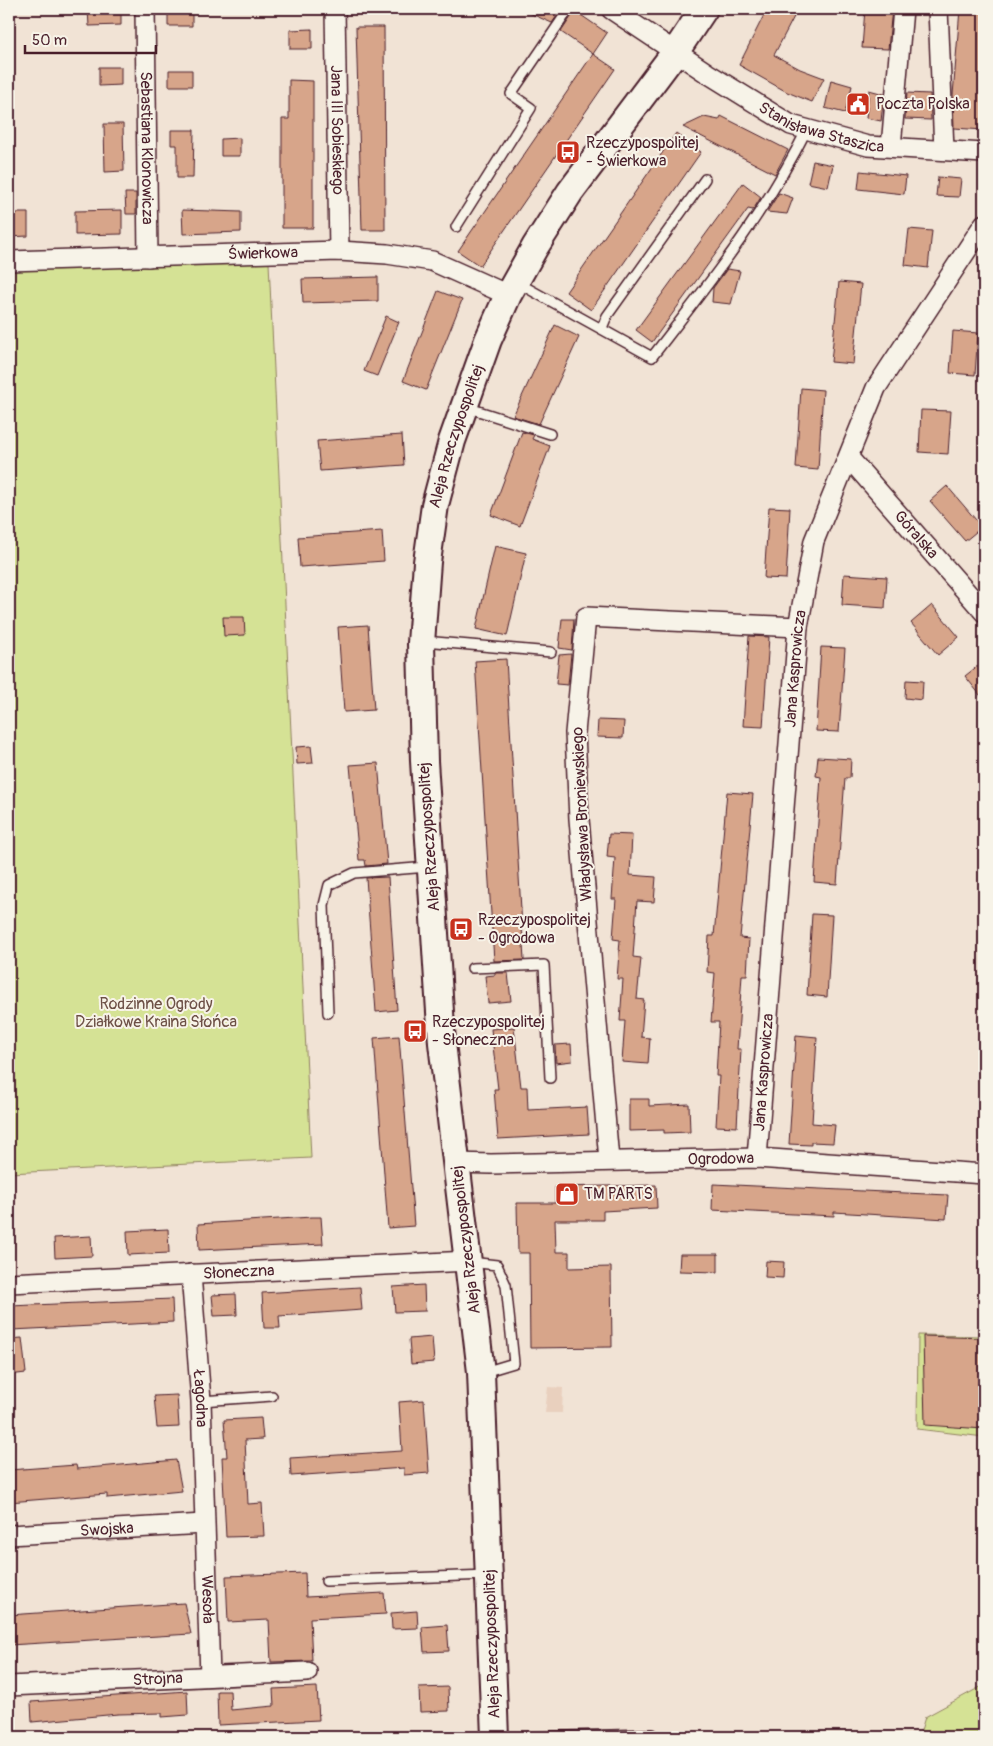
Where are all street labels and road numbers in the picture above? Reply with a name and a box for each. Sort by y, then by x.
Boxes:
street label: Jana III Sobieskiego [326,65,348,195]
street label: Sebastiana Klonowicza [136,71,158,225]
street label: Stanisława Staszica [755,97,885,157]
street label: Świerkowa [228,242,298,264]
street label: Aleja Rzeczypospolitej [425,362,489,510]
street label: Góralska [890,506,943,563]
street label: Jana Kasprowicza [780,608,811,728]
street label: Władysława Broniewskiego [567,726,597,902]
street label: Aleja Rzeczypospolitej [414,762,444,912]
street label: Jana Kasprowicza [749,1013,778,1132]
street label: Ogrodowa [687,1148,754,1170]
street label: Aleja Rzeczypospolitej [447,1165,485,1315]
street label: Słoneczna [202,1260,275,1284]
street label: Łagodna [189,1368,212,1428]
street label: Swojska [79,1518,134,1541]
street label: Aleja Rzeczypospolitej [479,1569,505,1719]
street label: Wesoła [197,1575,218,1624]
street label: Strojna [132,1668,183,1690]

